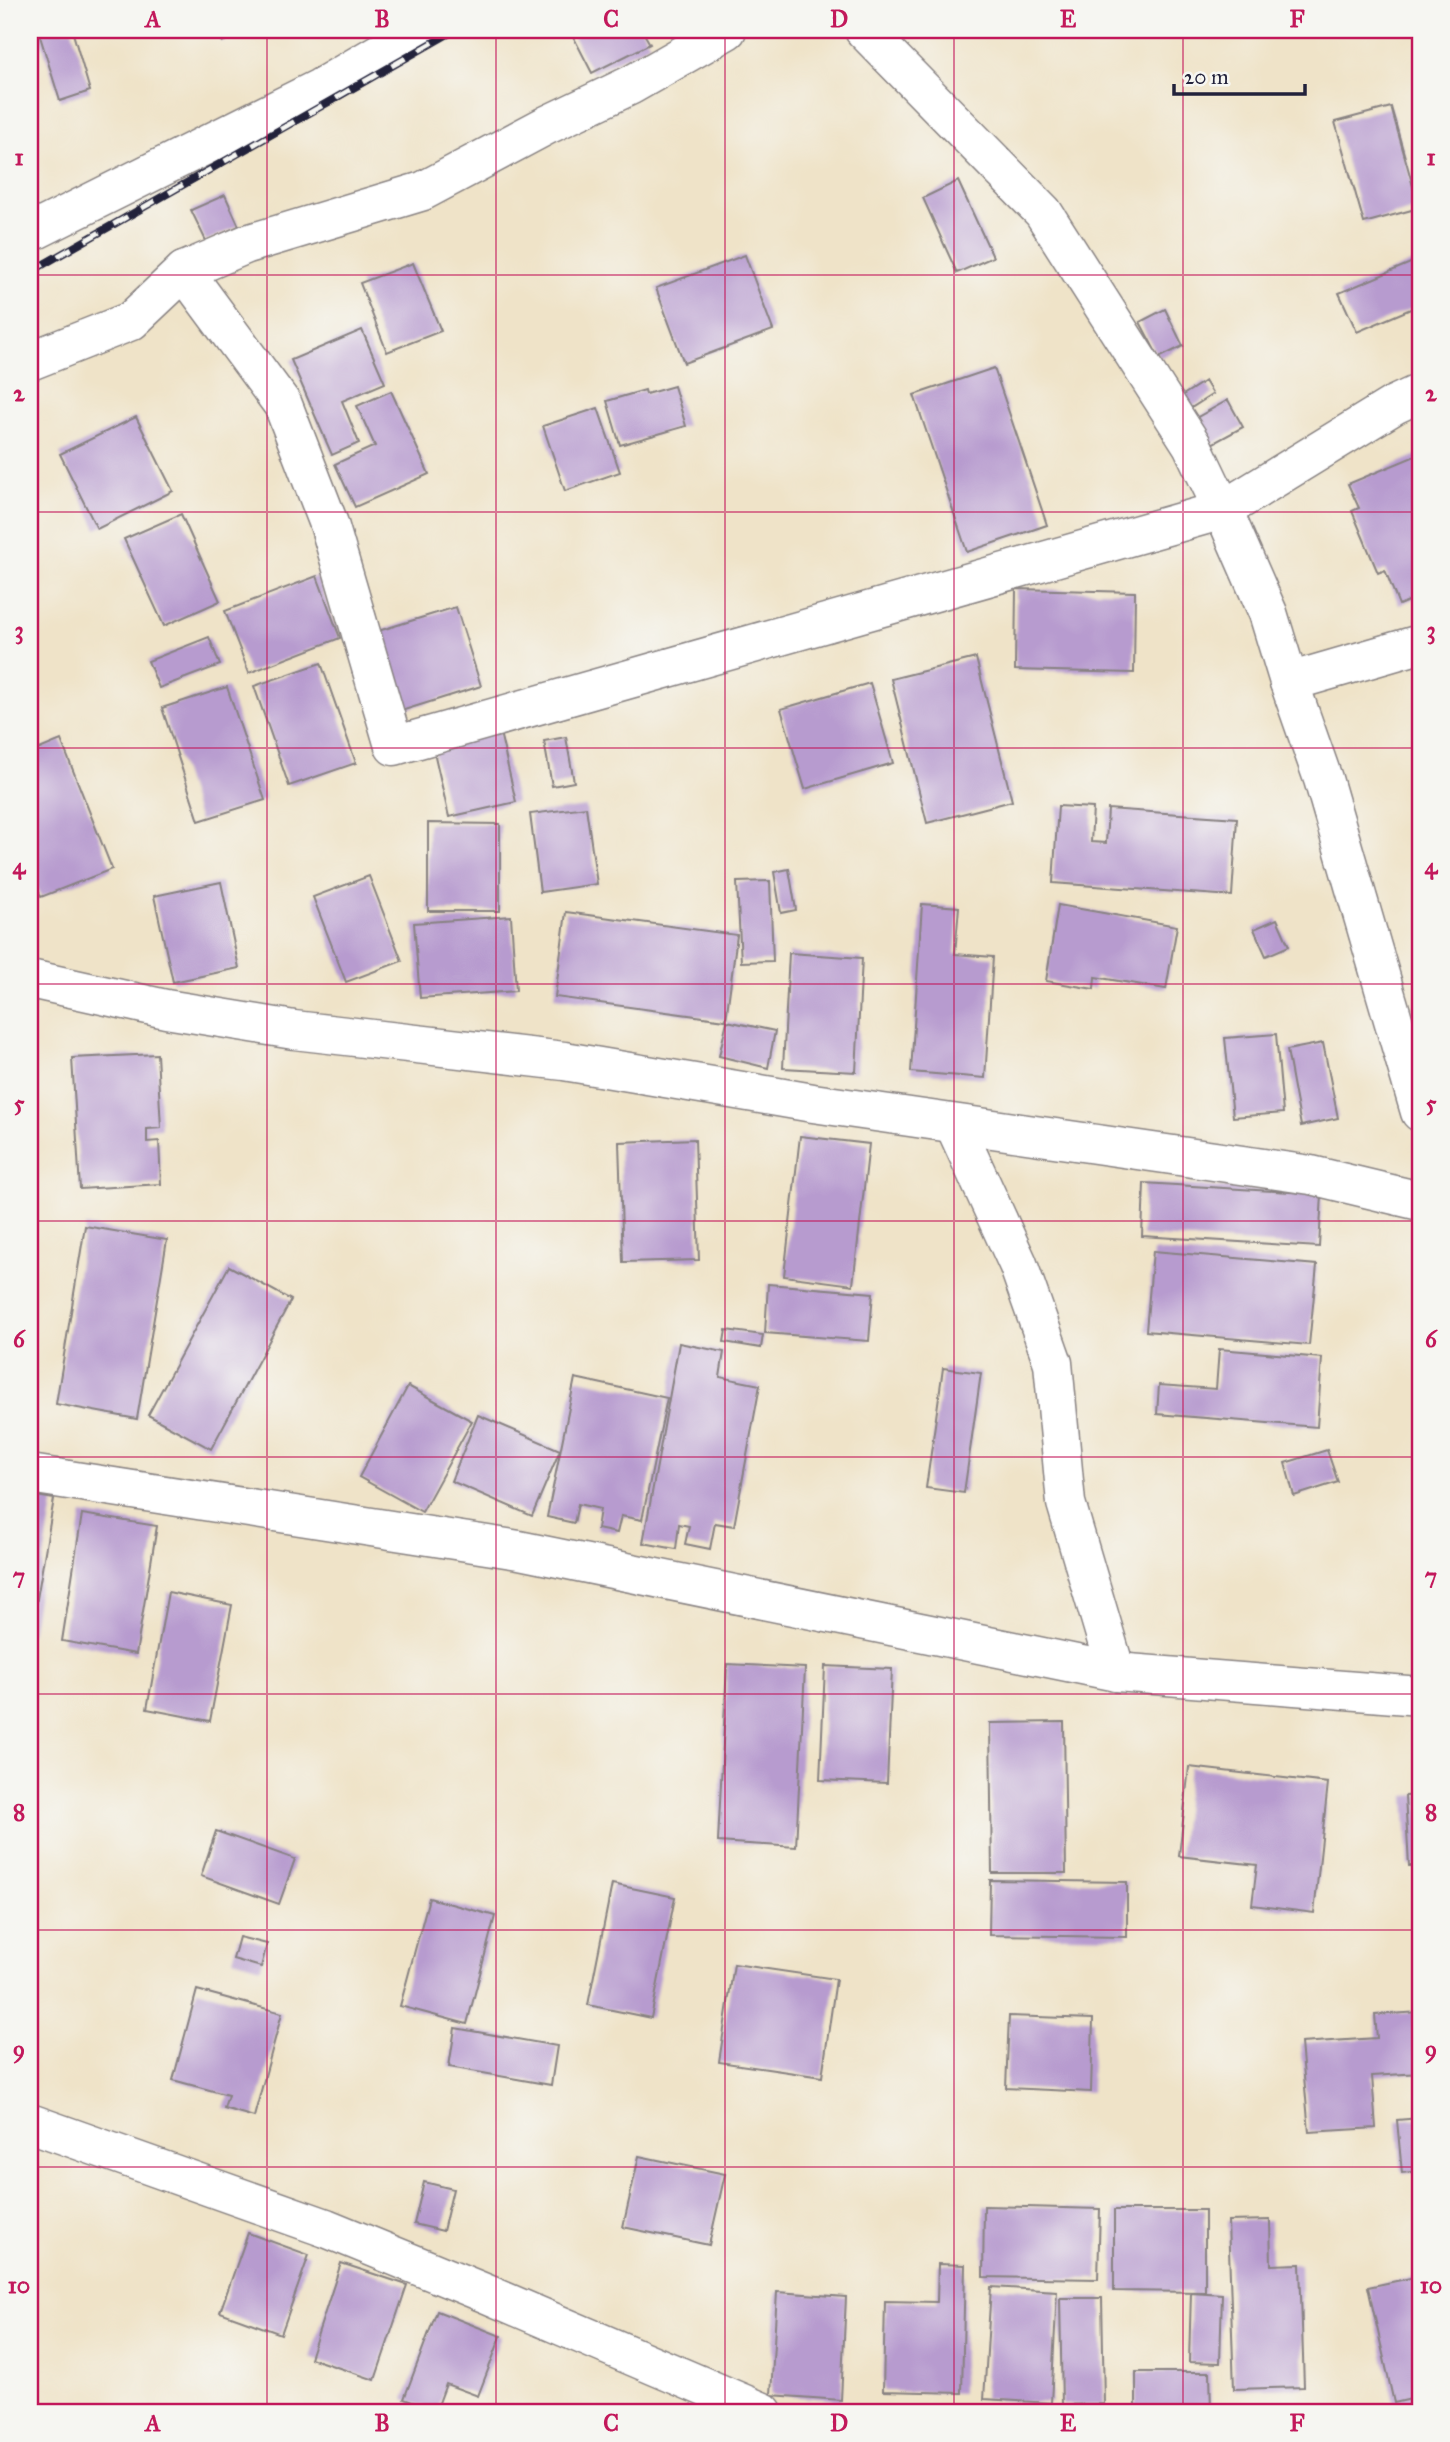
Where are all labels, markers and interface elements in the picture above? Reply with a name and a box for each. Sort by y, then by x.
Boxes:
text: A [143,5,161,33]
text: B [374,5,390,33]
text: C [603,5,619,33]
text: D [830,5,848,33]
text: E [1060,5,1077,33]
text: F [1289,5,1305,33]
scale bar [1174,52,1305,96]
text: 20 m [1184,64,1229,90]
text: 1 [14,143,24,171]
text: 1 [1426,143,1436,171]
text: 2 [13,379,25,407]
text: 2 [1425,379,1437,407]
text: 3 [14,616,24,645]
text: 3 [1426,616,1436,645]
text: 4 [13,852,27,880]
text: 4 [1425,852,1439,880]
text: 5 [14,1089,25,1117]
text: 5 [1426,1089,1437,1117]
text: 6 [13,1325,26,1353]
text: 6 [1425,1325,1438,1353]
text: 7 [13,1562,25,1590]
text: 7 [1425,1562,1437,1590]
text: 8 [13,1798,25,1826]
text: 8 [1425,1798,1437,1826]
text: 9 [13,2035,25,2064]
text: 9 [1425,2035,1437,2064]
text: 10 [8,2271,30,2299]
text: 10 [1420,2271,1442,2299]
text: A [143,2409,161,2437]
text: B [374,2409,390,2437]
text: C [603,2409,619,2437]
text: D [830,2409,848,2437]
text: E [1060,2409,1077,2437]
text: F [1289,2409,1305,2437]

